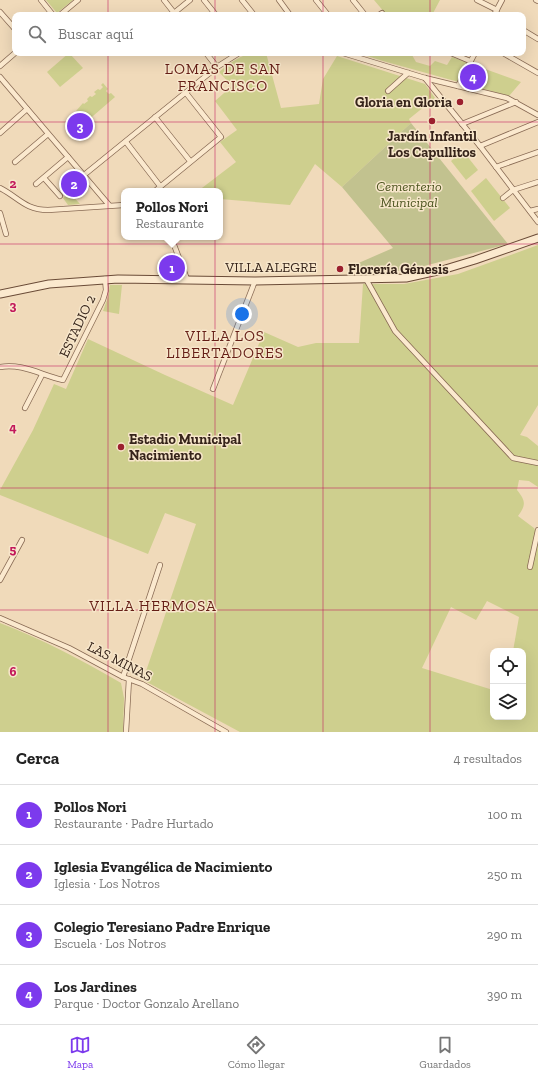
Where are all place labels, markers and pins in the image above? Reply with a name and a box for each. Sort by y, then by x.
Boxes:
pin: 4 [460,62,486,92]
place label: Gloria en Gloria [355,94,452,111]
marker: Gloria en Gloria [455,97,465,107]
pin: 3 [67,111,93,141]
marker: Jardín Infantil Los Capullitos [427,116,437,126]
place label: Jardín Infantil Los Capullitos [387,128,477,161]
pin: 2 [61,169,87,199]
pin: 1 [159,253,185,283]
place label: Florería Génesis [348,261,449,278]
marker: Florería Génesis [335,264,345,274]
place label: Estadio Municipal Nacimiento [129,431,241,464]
marker: Estadio Municipal Nacimiento [116,442,126,452]

